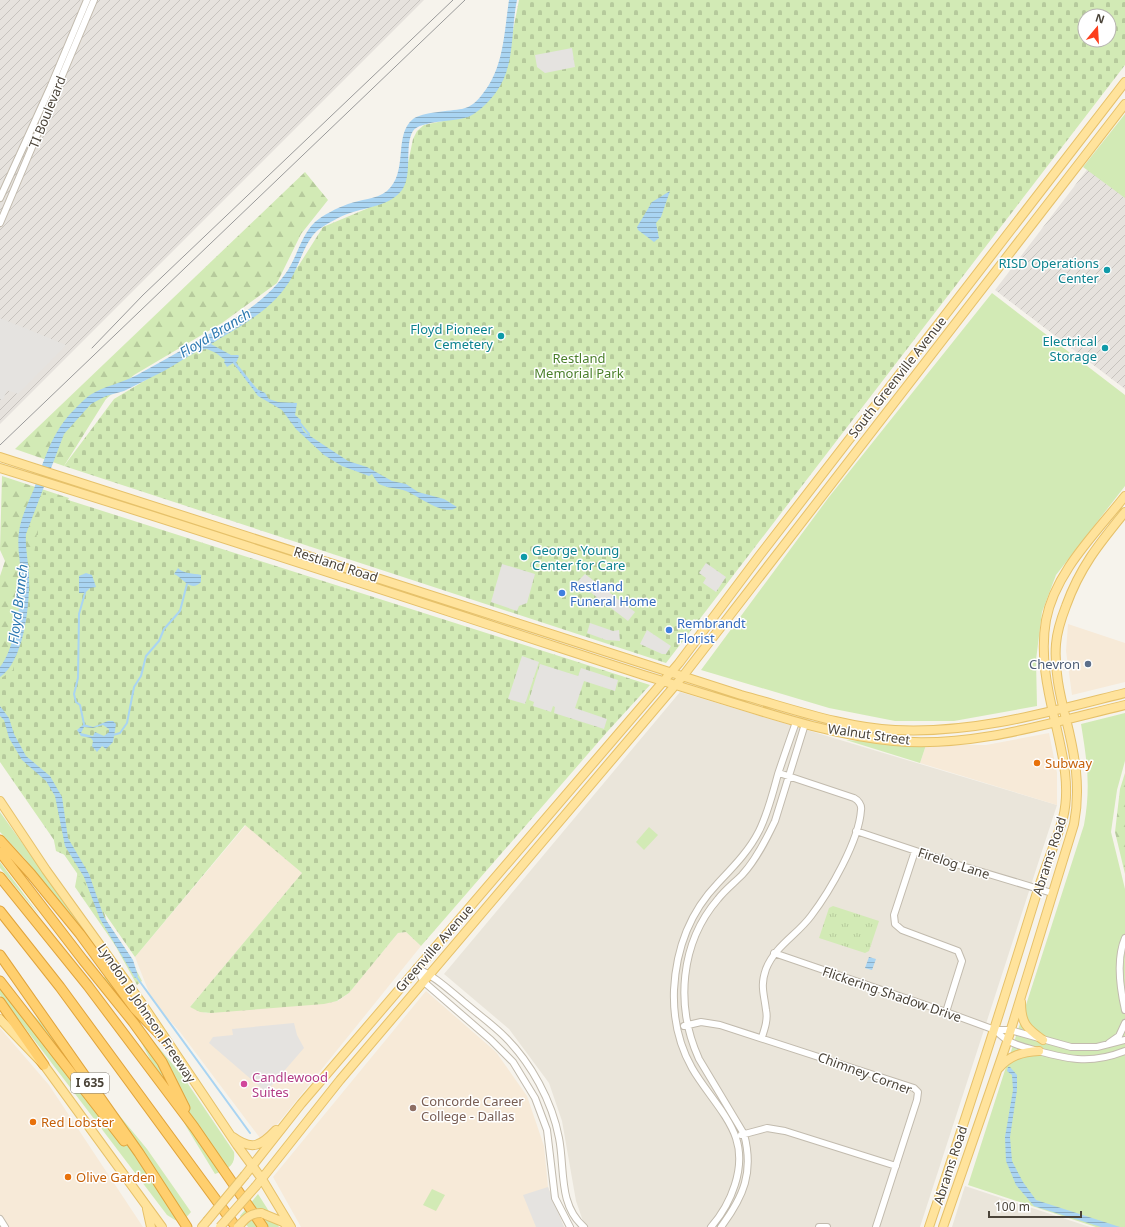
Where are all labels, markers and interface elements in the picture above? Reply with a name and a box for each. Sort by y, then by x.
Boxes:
north arrow [1077,8,1117,48]
text: N [1094,9,1107,27]
street label: TI Boulevard [24,73,70,151]
place label: RISD Operations Center [998,254,1100,287]
marker: RISD Operations Center [1102,265,1112,275]
water label: Floyd Branch [175,304,254,361]
street label: South Greenville Avenue [844,313,950,441]
place label: Floyd Pioneer Cemetery [410,320,494,353]
marker: Floyd Pioneer Cemetery [496,331,506,341]
place label: Electrical Storage [1043,332,1097,365]
marker: Electrical Storage [1100,343,1110,353]
park label: Restland Memorial Park [534,349,624,382]
place label: George Young Center for Care [532,541,625,574]
street label: Restland Road [292,542,380,586]
marker: George Young Center for Care [519,552,529,562]
water label: Floyd Branch [3,563,32,645]
place label: Restland Funeral Home [570,577,656,610]
marker: Restland Funeral Home [557,588,567,598]
place label: Rembrandt Florist [677,614,746,647]
marker: Rembrandt Florist [664,625,674,635]
place label: Chevron [1029,655,1080,673]
marker: Chevron [1083,659,1093,669]
street label: Walnut Street [827,719,912,749]
place label: Subway [1045,754,1092,772]
marker: Subway [1032,758,1042,768]
street label: Abrams Road [1028,814,1070,898]
street label: Firelog Lane [916,843,992,883]
street label: Greenville Avenue [391,900,477,996]
street label: Lyndon B Johnson Freeway [94,940,201,1086]
street label: Flickering Shadow Drive [820,962,964,1026]
street label: Chimney Corner [815,1048,915,1099]
place label: Candlewood Suites [252,1068,328,1101]
road number: I 635 [71,1073,109,1093]
marker: Candlewood Suites [239,1079,249,1089]
place label: Concorde Career College - Dallas [421,1092,524,1125]
marker: Concorde Career College - Dallas [408,1103,418,1113]
place label: Red Lobster [41,1113,115,1131]
marker: Red Lobster [28,1117,38,1127]
street label: Abrams Road [929,1123,971,1207]
place label: Olive Garden [76,1168,155,1186]
marker: Olive Garden [63,1172,73,1182]
scale bar [989,1193,1081,1219]
text: 100 m [995,1198,1030,1215]

